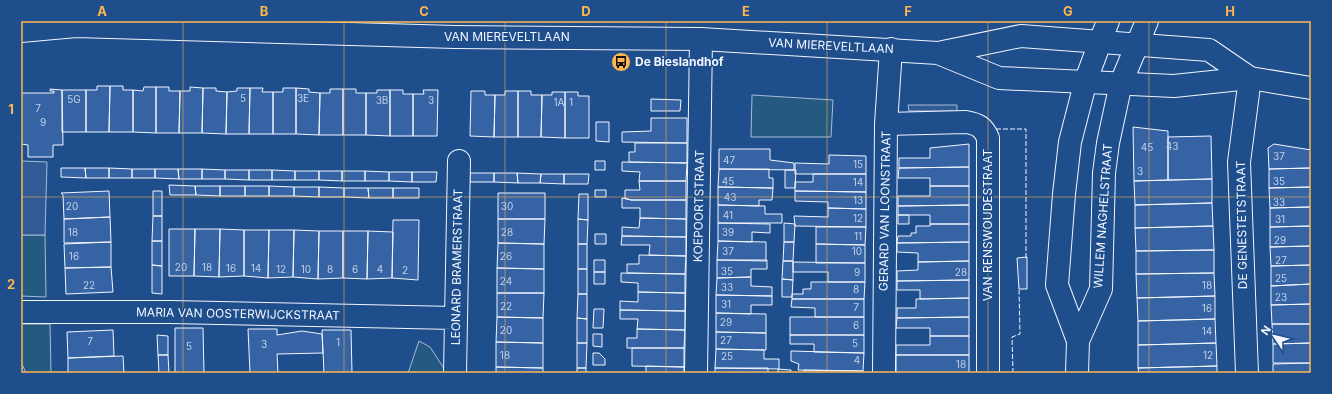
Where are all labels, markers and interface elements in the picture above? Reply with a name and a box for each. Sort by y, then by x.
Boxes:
text: A [97,3,107,19]
text: B [260,3,269,19]
text: C [419,3,429,19]
text: D [581,3,591,19]
text: E [742,3,750,19]
text: F [904,3,912,19]
text: G [1063,3,1073,19]
text: H [1225,3,1235,19]
street label: VAN MIEREVELTLAAN [444,29,570,44]
street label: VAN MIEREVELTLAAN [768,35,894,56]
bus stop icon: De Bieslandhof [610,51,632,73]
place label: De Bieslandhof [635,54,724,69]
house number: 5 [240,92,246,104]
house number: 3E [297,92,309,104]
house number: 5G [67,93,81,105]
house number: 3B [376,94,388,106]
house number: 3 [428,94,434,106]
house number: 1A [554,96,565,108]
house number: 1 [569,96,573,108]
text: 1 [8,101,14,117]
house number: 7 [35,102,41,114]
house number: 9 [40,116,46,128]
street label: GERARD VAN LOONSTRAAT [876,130,893,291]
house number: 43 [1166,140,1178,152]
house number: 45 [1141,141,1153,153]
street label: WILLEM NAGHELSTRAAT [1090,143,1115,289]
street label: VAN RENSWOUDESTRAAT [980,149,995,301]
street label: KOEPOORTSTRAAT [690,150,707,262]
house number: 37 [1273,150,1285,162]
house number: 47 [723,154,735,166]
house number: 15 [853,158,863,170]
street label: DE GENESTETSTRAAT [1233,160,1250,289]
house number: 3 [1137,165,1143,177]
house number: 45 [722,175,734,187]
house number: 35 [1273,175,1285,187]
house number: 14 [853,176,863,188]
street label: LEONARD BRAMERSTRAAT [448,188,465,345]
house number: 43 [724,191,736,203]
house number: 13 [853,194,863,206]
house number: 33 [1273,196,1285,208]
house number: 20 [66,200,78,212]
house number: 30 [501,200,513,212]
house number: 41 [723,209,733,221]
house number: 12 [853,212,863,224]
house number: 31 [1275,213,1285,225]
house number: 18 [68,226,78,238]
house number: 28 [501,226,513,238]
house number: 39 [722,226,734,238]
house number: 11 [854,230,862,242]
house number: 29 [1274,234,1286,246]
house number: 37 [722,245,734,257]
house number: 10 [852,245,862,257]
house number: 16 [69,250,79,262]
house number: 26 [500,250,512,262]
house number: 27 [1275,254,1287,266]
house number: 20 [175,261,187,273]
house number: 18 [202,261,212,273]
house number: 16 [226,262,236,274]
house number: 14 [251,262,261,274]
house number: 12 [276,263,286,275]
house number: 10 [301,263,311,275]
house number: 8 [327,263,333,275]
house number: 6 [352,263,358,275]
house number: 4 [377,263,383,275]
house number: 2 [402,264,408,276]
house number: 35 [721,265,733,277]
house number: 9 [854,266,860,278]
house number: 28 [955,266,967,278]
house number: 25 [1275,272,1287,284]
house number: 24 [500,275,512,287]
text: 2 [7,276,15,292]
house number: 22 [83,279,95,291]
house number: 18 [1202,279,1212,291]
house number: 33 [721,281,733,293]
house number: 8 [853,283,859,295]
house number: 23 [1275,291,1287,303]
house number: 31 [721,298,731,310]
house number: 22 [500,300,512,312]
house number: 7 [853,301,859,313]
house number: 16 [1202,302,1212,314]
street label: MARIA VAN OOSTERWIJCKSTRAAT [136,304,340,323]
house number: 29 [720,316,732,328]
north arrow [1254,316,1294,356]
house number: 6 [853,319,859,331]
text: N [1258,323,1274,338]
house number: 20 [500,324,512,336]
house number: 14 [1202,325,1212,337]
house number: 27 [720,334,732,346]
house number: 7 [87,335,93,347]
house number: 1 [336,336,340,348]
house number: 5 [852,337,858,349]
house number: 3 [261,338,267,350]
house number: 5 [186,340,192,352]
house number: 18 [500,349,510,361]
house number: 12 [1203,349,1213,361]
house number: 25 [721,350,733,362]
house number: 4 [854,354,860,366]
house number: 18 [956,358,966,370]

